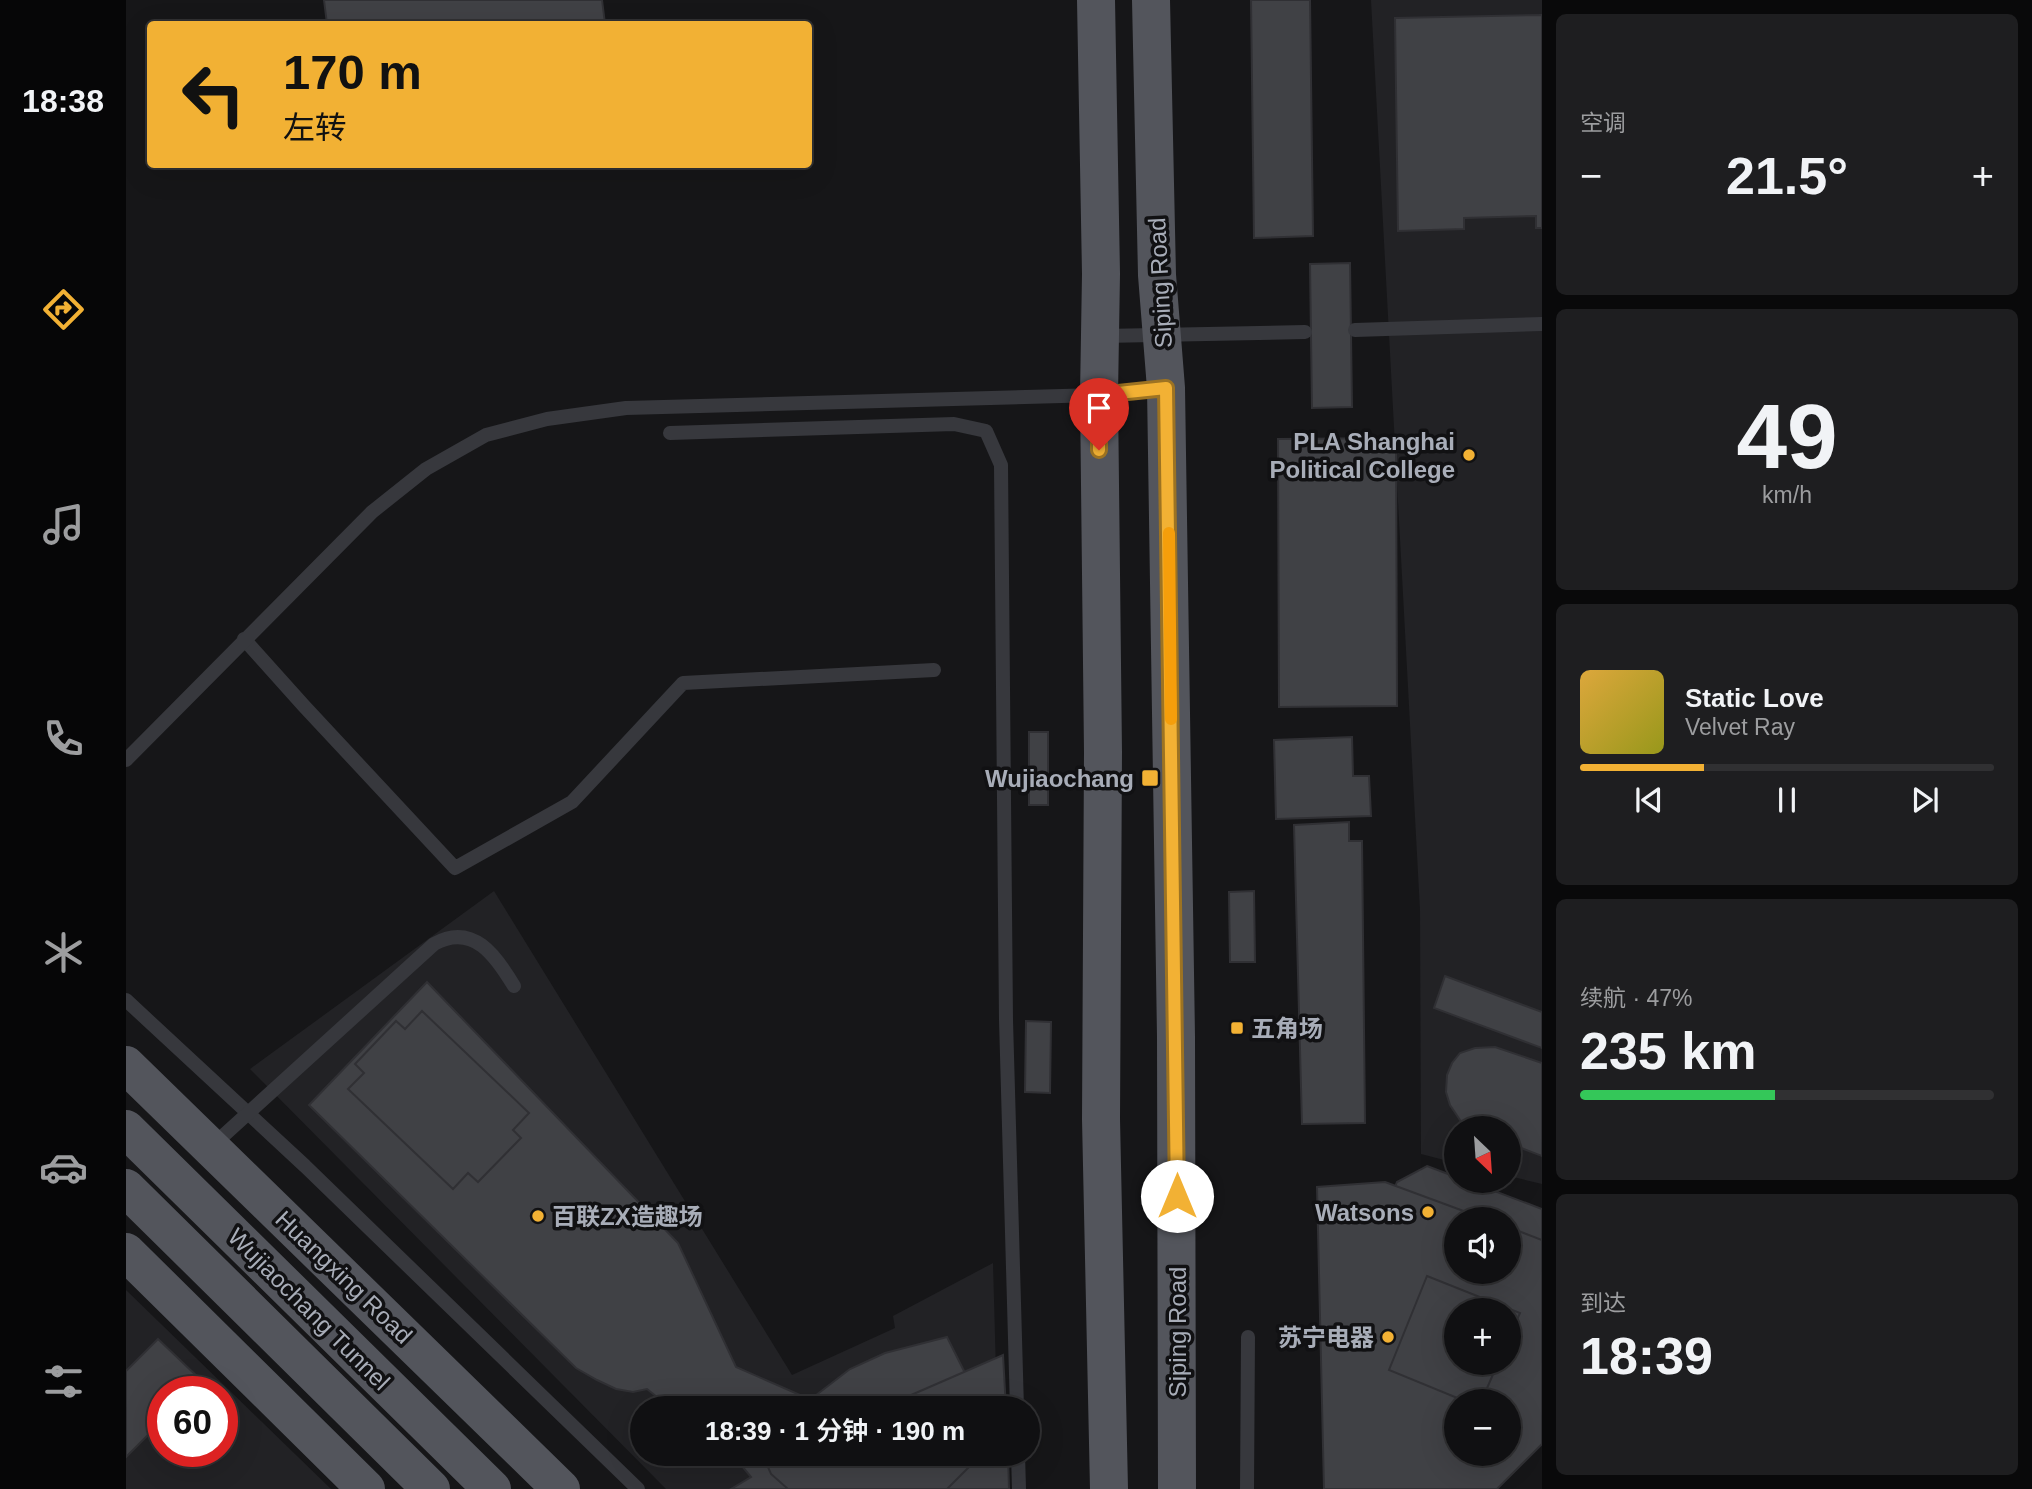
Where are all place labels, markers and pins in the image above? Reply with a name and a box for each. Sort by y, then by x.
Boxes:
pin [1069,378,1129,450]
place label: PLA Shanghai Political College [1270,428,1455,483]
marker: PLA Shanghai Political College [1461,447,1477,463]
place label: Wujiaochang [985,765,1134,792]
marker: Wujiaochang [1140,768,1160,788]
place label: 五角场 [1251,1015,1323,1042]
marker: 五角场 [1229,1020,1245,1036]
place label: Watsons [1315,1199,1414,1226]
place label: 百联ZX造趣场 [552,1203,703,1230]
marker: Watsons [1420,1204,1436,1220]
marker: 百联ZX造趣场 [530,1208,546,1224]
place label: 苏宁电器 [1278,1324,1374,1351]
marker: 苏宁电器 [1380,1329,1396,1345]

